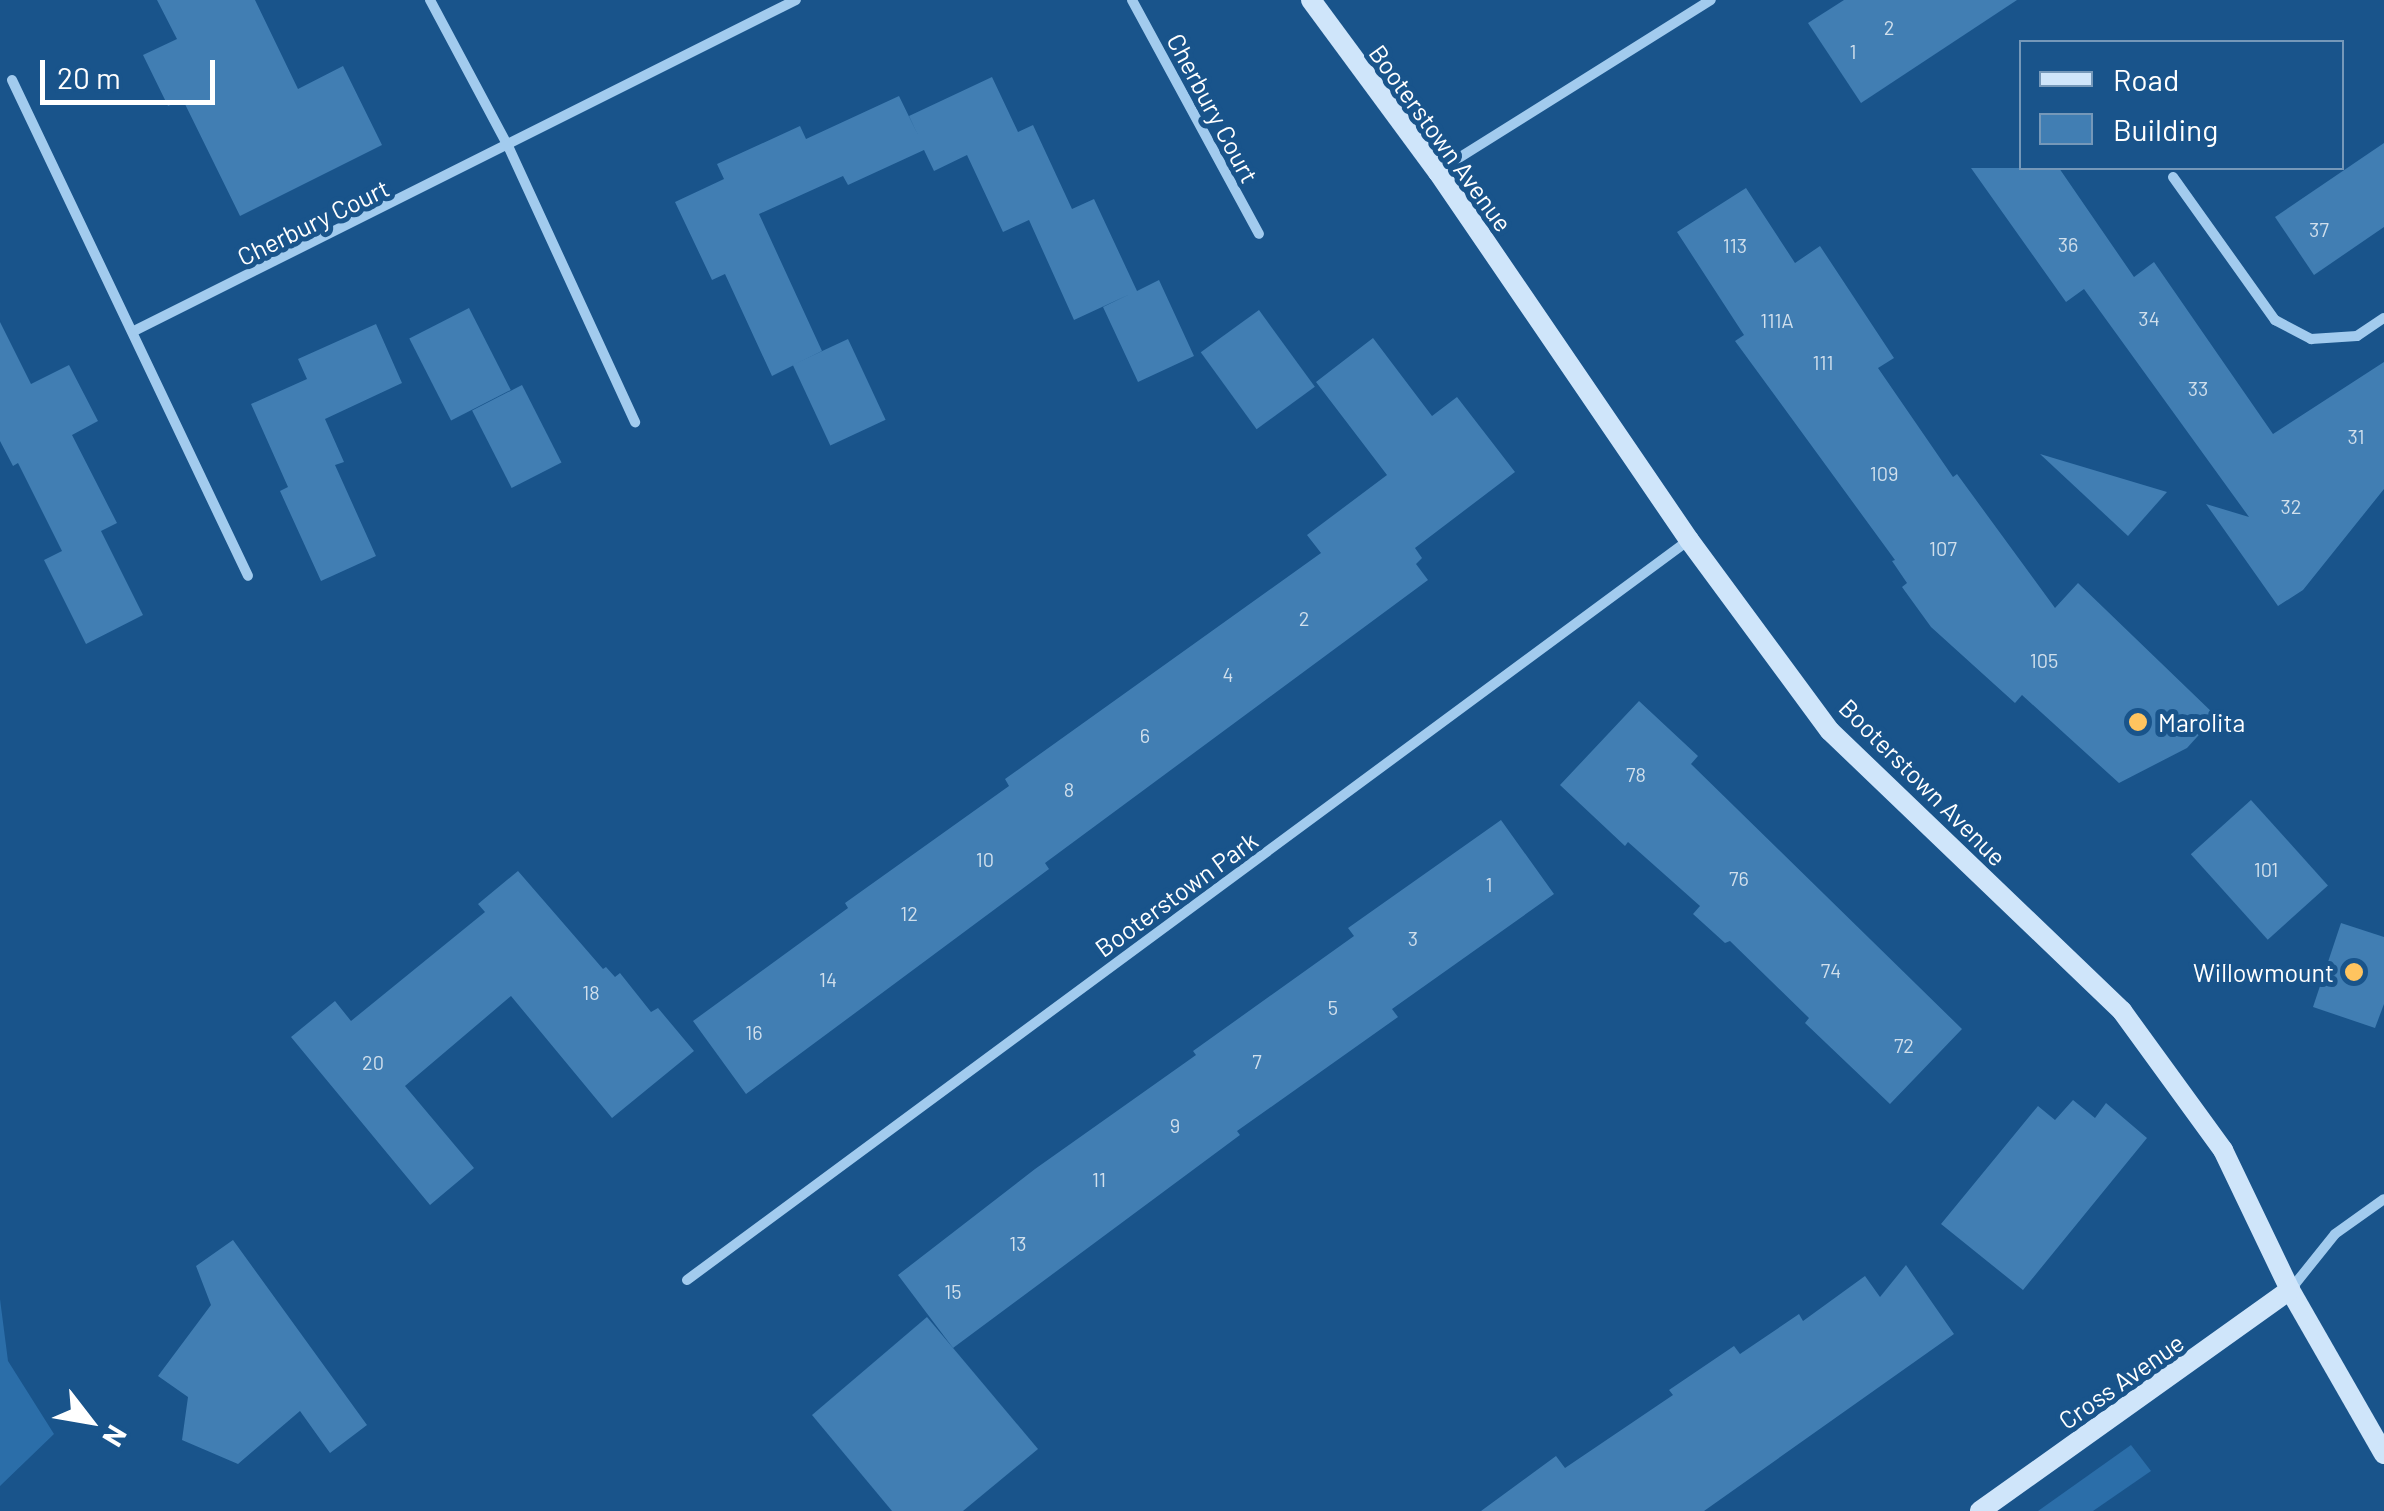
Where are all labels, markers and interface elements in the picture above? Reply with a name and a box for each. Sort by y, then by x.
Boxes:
house number: 2 [1884,15,1894,39]
street label: Cherbury Court [1161,28,1265,188]
street label: Booterstown Avenue [1363,39,1519,237]
house number: 1 [1850,39,1856,63]
scale bar [45,40,220,102]
legend [2019,40,2344,170]
text: 20 m [57,59,121,95]
text: Road [2113,61,2179,97]
text: Building [2113,111,2218,147]
street label: Cherbury Court [232,172,394,272]
house number: 37 [2309,217,2329,241]
house number: 36 [2058,232,2078,256]
house number: 113 [1723,233,1747,257]
house number: 34 [2138,306,2160,330]
house number: 111A [1760,308,1794,332]
house number: 111 [1812,350,1834,374]
house number: 33 [2188,376,2208,400]
house number: 31 [2347,424,2365,448]
house number: 109 [1870,461,1898,485]
house number: 32 [2280,494,2302,518]
house number: 107 [1929,536,1957,560]
house number: 2 [1299,606,1309,630]
house number: 105 [2030,648,2058,672]
house number: 4 [1222,662,1234,686]
street label: Booterstown Avenue [1833,692,2013,872]
place label: Marolita [2158,707,2245,737]
marker: Marolita [2127,711,2149,733]
house number: 6 [1140,723,1150,747]
house number: 78 [1626,762,1646,786]
house number: 8 [1064,777,1074,801]
street label: Booterstown Park [1089,825,1263,963]
house number: 10 [976,847,994,871]
house number: 101 [2254,857,2278,881]
house number: 76 [1729,866,1749,890]
house number: 1 [1486,872,1492,896]
house number: 12 [900,901,918,925]
house number: 3 [1408,926,1418,950]
place label: Willowmount [2193,957,2334,987]
house number: 74 [1821,958,1841,982]
marker: Willowmount [2343,961,2365,983]
house number: 14 [819,967,837,991]
house number: 18 [582,980,600,1004]
house number: 5 [1328,995,1338,1019]
house number: 16 [745,1020,763,1044]
house number: 72 [1894,1033,1914,1057]
house number: 7 [1252,1049,1262,1073]
house number: 20 [362,1050,384,1074]
house number: 9 [1170,1113,1180,1137]
house number: 11 [1092,1167,1106,1191]
house number: 13 [1009,1231,1027,1255]
house number: 15 [944,1279,962,1303]
street label: Cross Avenue [2053,1327,2189,1435]
north arrow [40,1371,140,1471]
text: N [96,1420,135,1453]

